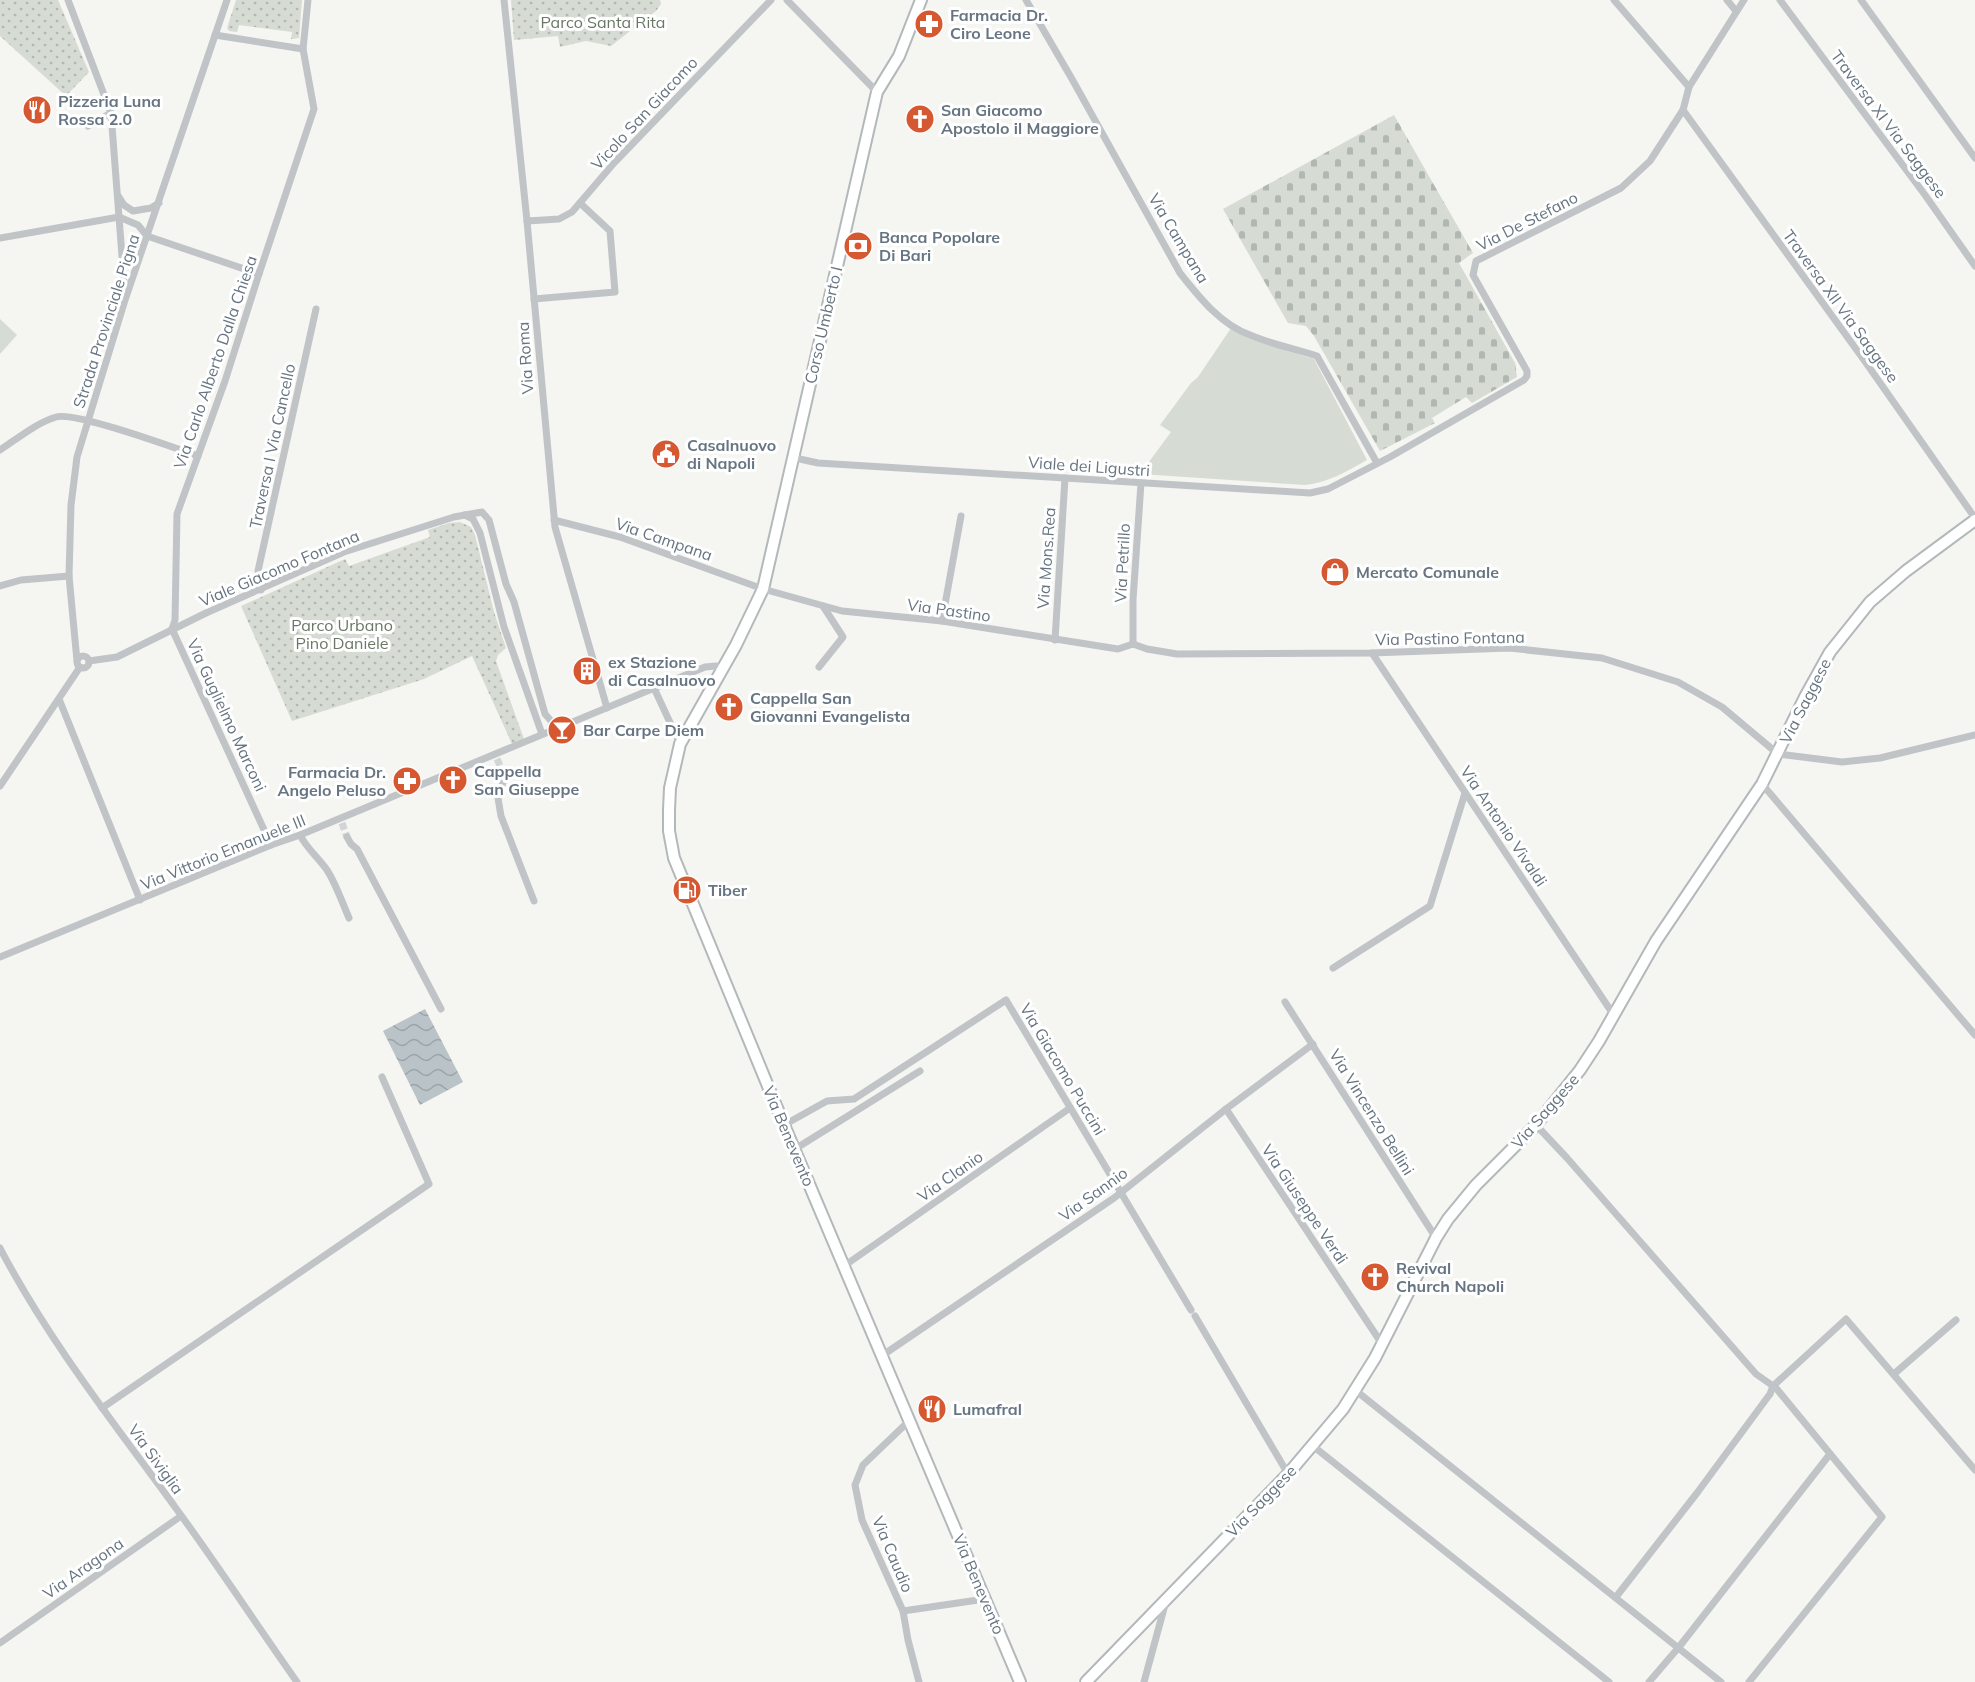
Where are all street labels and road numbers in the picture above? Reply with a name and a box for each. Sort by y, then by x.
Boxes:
street label: Traversa XI Via Saggese [1827,46,1951,202]
street label: Vicolo San Giacomo [586,52,702,174]
street label: Via De Stefano [1473,187,1581,255]
street label: Via Campana [1144,189,1214,287]
street label: Traversa XII Via Saggese [1779,226,1903,386]
street label: Strada Provinciale Pigna [68,231,144,411]
street label: Via Carlo Alberto Dalla Chiesa [169,253,261,471]
street label: Corso Umberto I [800,264,846,386]
street label: Via Roma [512,321,538,395]
street label: Traversa I Via Cancello [245,362,299,530]
street label: Viale dei Ligustri [1027,452,1151,480]
street label: Via Mons.Rea [1032,507,1060,609]
street label: Via Campana [613,513,715,565]
street label: Via Petrillo [1110,523,1134,603]
street label: Viale Giacomo Fontana [196,525,362,611]
street label: Via Pastino [906,594,992,626]
street label: Via Pastino Fontana [1375,627,1525,649]
street label: Via Guglielmo Marconi [183,636,271,794]
street label: Via Saggese [1775,655,1835,747]
street label: Via Antonio Vivaldi [1456,762,1552,890]
street label: Via Vittorio Emanuele III [138,810,308,894]
street label: Via Giacomo Puccini [1016,999,1110,1139]
street label: Via Vincenzo Bellini [1325,1045,1419,1179]
street label: Via Saggese [1507,1069,1583,1153]
street label: Via Benevento [759,1083,819,1189]
street label: Via Giuseppe Verdi [1257,1140,1353,1268]
street label: Via Clanio [913,1146,987,1206]
street label: Via Sannio [1055,1162,1131,1226]
street label: Via Siviglia [124,1420,188,1498]
street label: Via Saggese [1222,1461,1300,1541]
street label: Via Caudio [868,1513,918,1595]
street label: Via Benevento [949,1531,1009,1637]
street label: Via Aragona [39,1533,127,1603]

